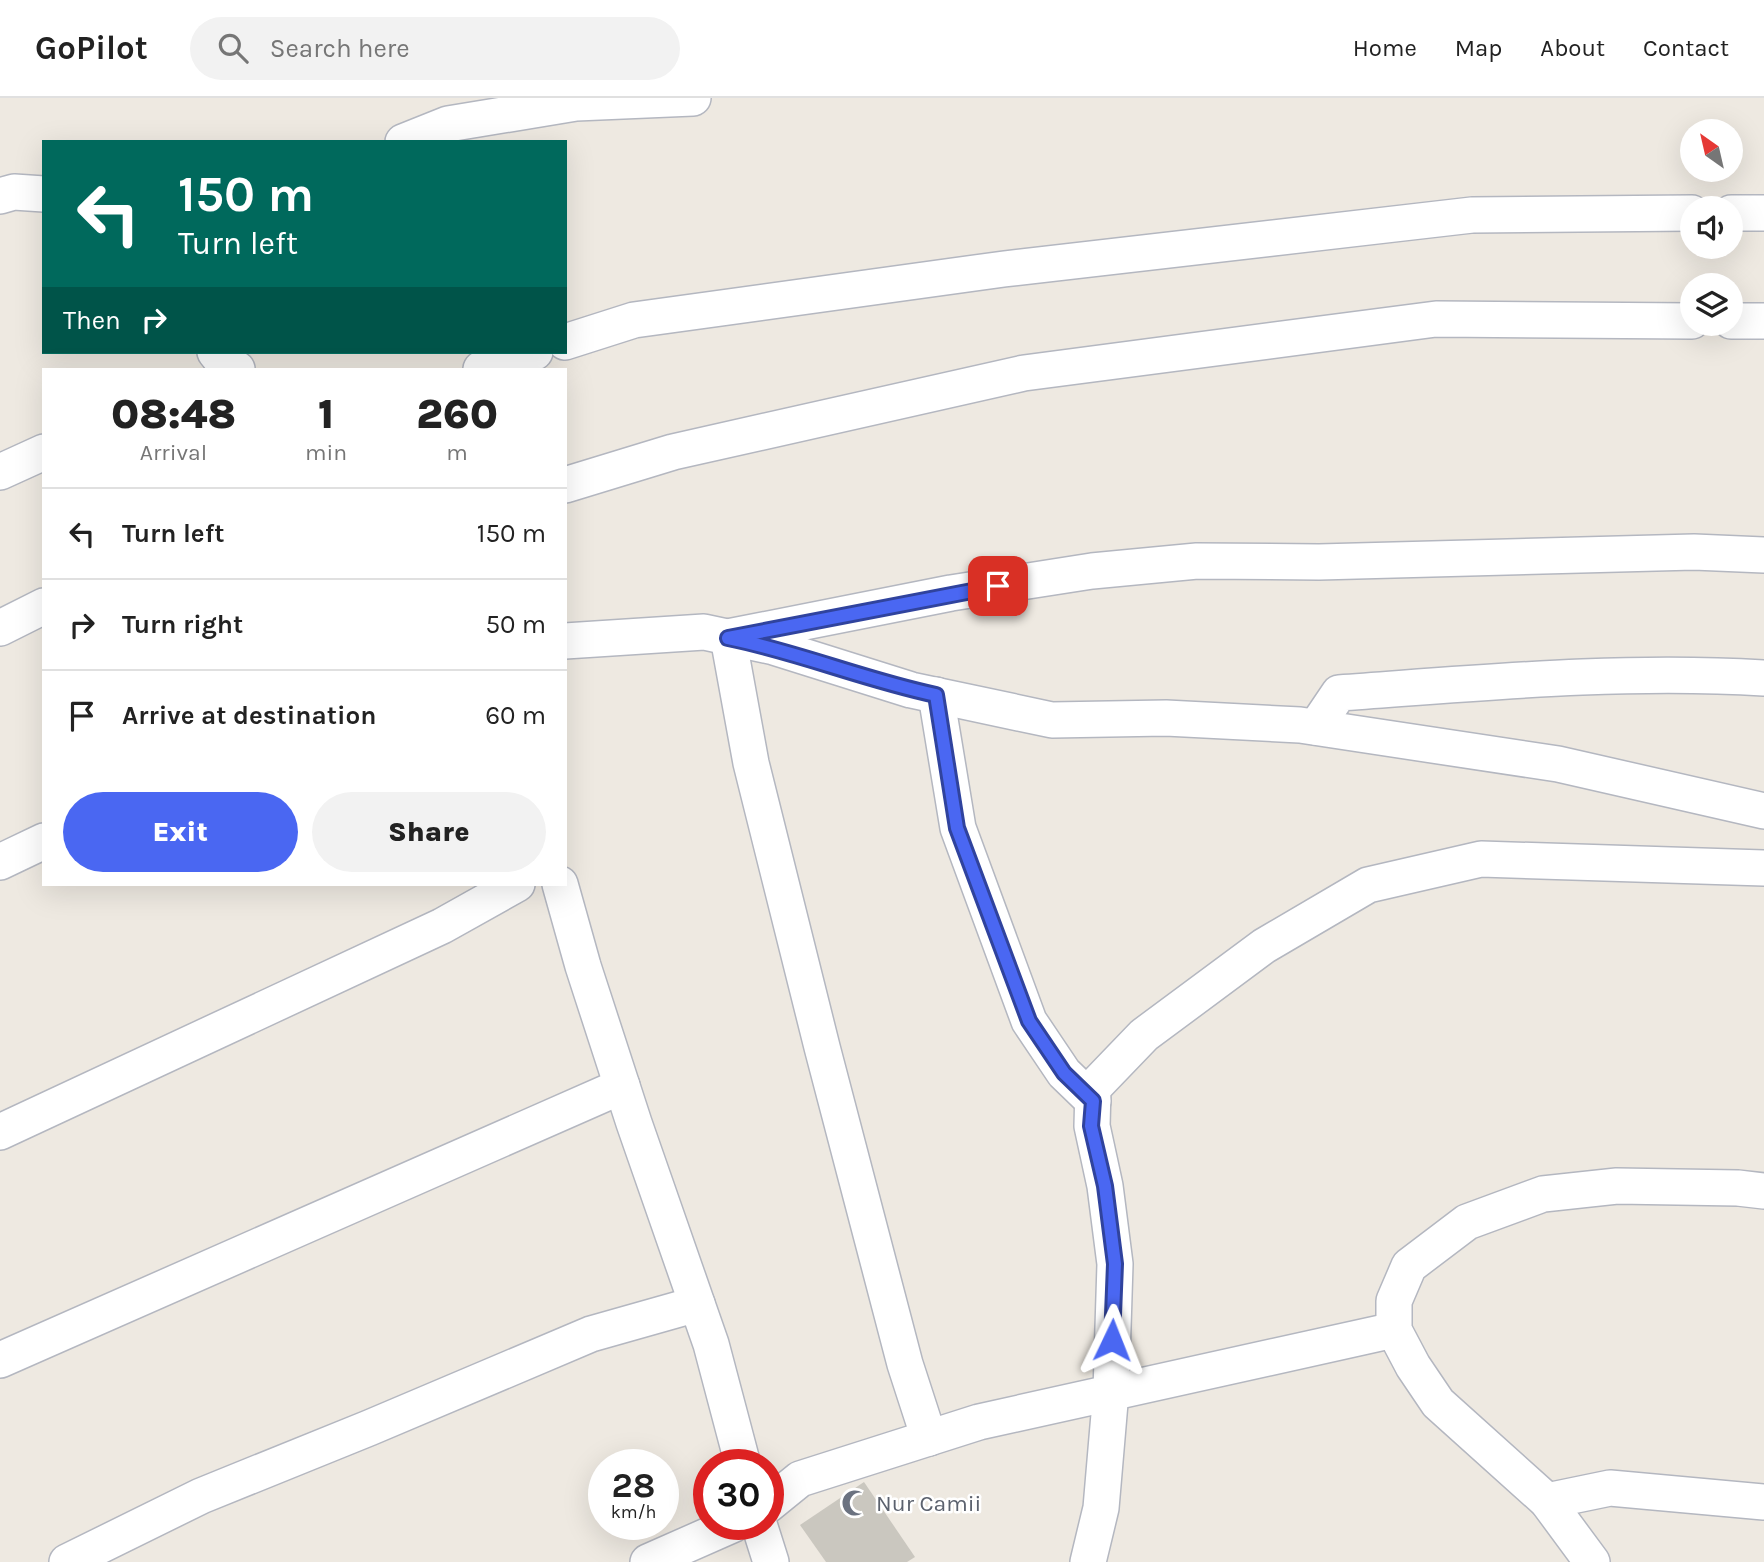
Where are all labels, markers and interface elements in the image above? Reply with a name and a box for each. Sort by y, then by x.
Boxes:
search box [190,17,680,80]
text: GoPilot [35,29,148,67]
icon: search [214,29,252,67]
text: Search here [270,33,410,64]
text: Home [1353,34,1417,62]
text: Map [1455,34,1502,62]
text: About [1540,34,1605,62]
text: Contact [1643,34,1729,62]
north arrow [1680,119,1743,182]
map controls [1680,119,1743,336]
text: 150 m [178,166,314,223]
icon: left [63,168,154,259]
button: sound [1680,196,1743,259]
text: Turn left [178,225,298,262]
button: layers [1680,273,1743,336]
icon: right [135,301,173,339]
text: Then [63,305,121,336]
text: 08:48 [111,389,236,439]
text: 1 [318,389,334,439]
text: 260 [416,389,498,439]
text: Arrival [140,439,207,466]
text: min [305,439,347,466]
text: m [446,439,468,466]
icon: left [63,515,101,553]
text: Turn left [122,518,224,549]
text: 150 m [477,518,546,549]
pin [968,556,1028,616]
icon: arrive [979,567,1017,605]
icon: right [63,606,101,644]
text: Turn right [122,609,243,640]
text: 50 m [485,609,546,640]
icon: arrive [63,697,101,735]
text: Arrive at destination [122,700,376,731]
text: 60 m [485,700,546,731]
button: Exit [63,792,298,872]
button: Share [312,792,546,872]
position arrow [1075,1303,1149,1377]
speed limit sign: 30 [693,1449,784,1540]
text: 28 [612,1465,655,1506]
mosque icon: Nur Camii [840,1488,870,1518]
place label: Nur Camii [876,1490,981,1517]
text: km/h [611,1501,656,1523]

